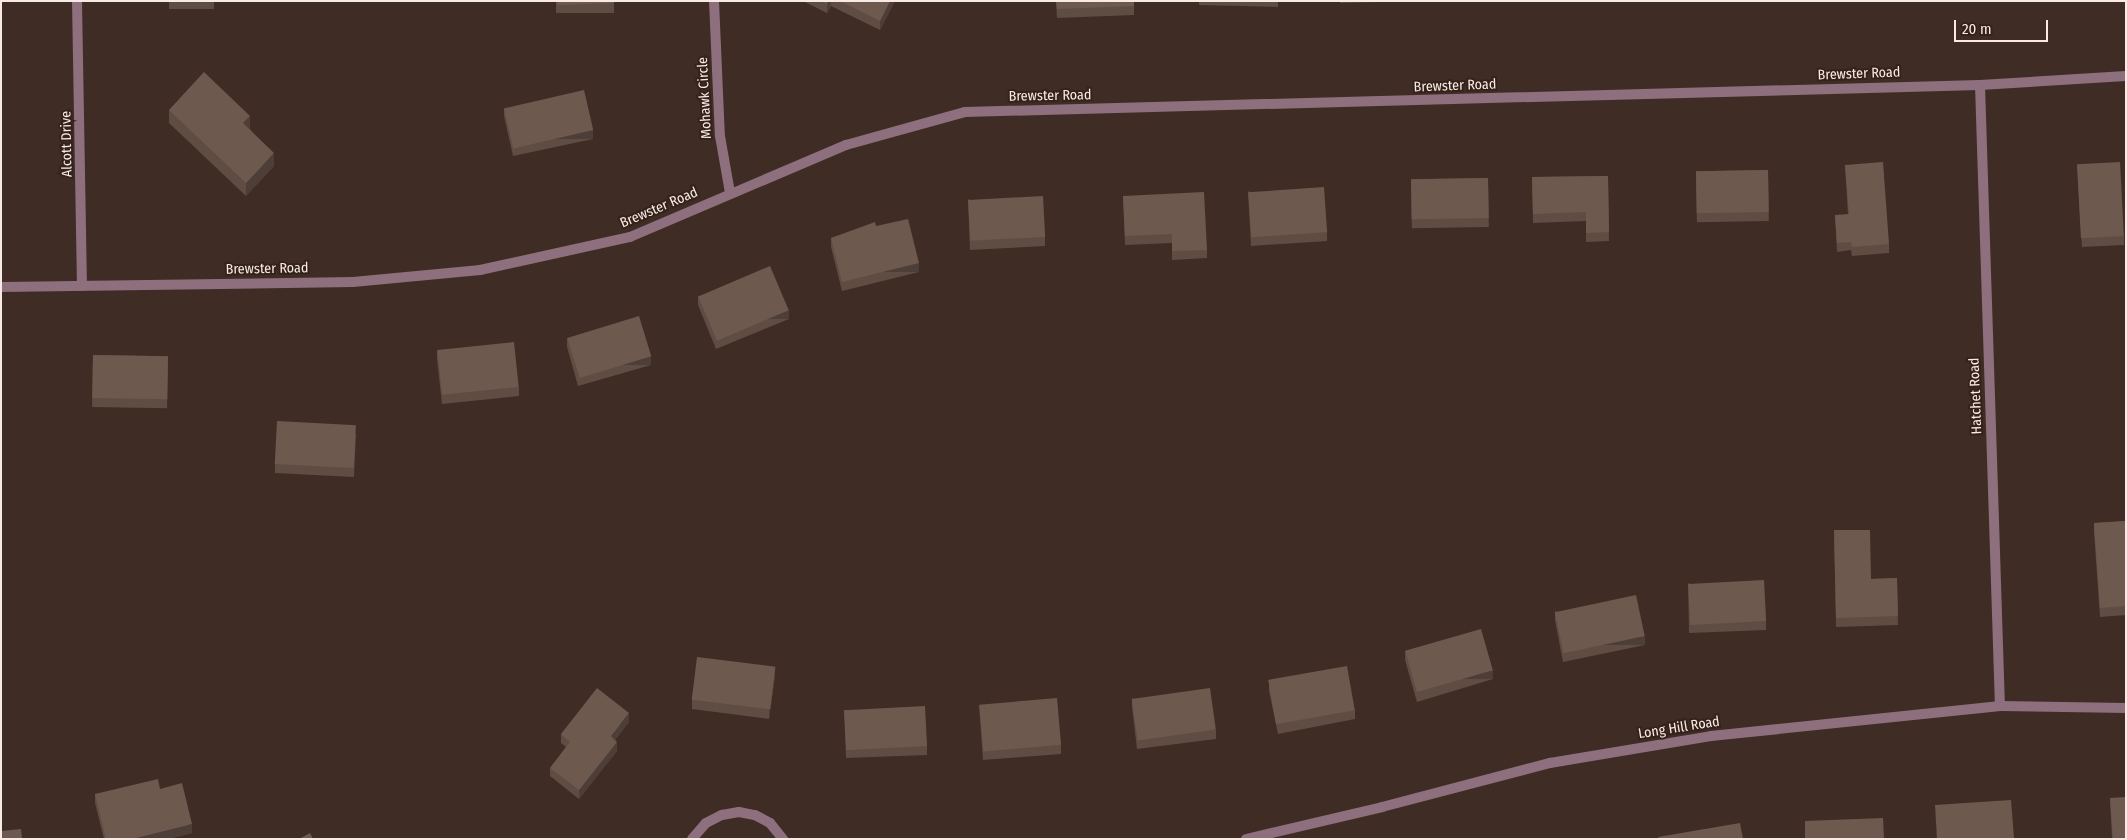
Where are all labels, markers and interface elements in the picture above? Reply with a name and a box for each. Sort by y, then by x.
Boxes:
scale bar [1957,10,2051,42]
text: 20 m [1962,20,1992,38]
street label: Mohawk Circle [694,57,716,139]
street label: Brewster Road [1817,64,1901,84]
street label: Brewster Road [1413,76,1497,96]
street label: Brewster Road [1009,87,1091,105]
street label: Alcott Drive [58,111,76,177]
street label: Brewster Road [618,184,700,232]
street label: Brewster Road [226,260,308,278]
street label: Hatchet Road [1966,357,1986,435]
street label: Long Hill Road [1637,713,1721,743]

